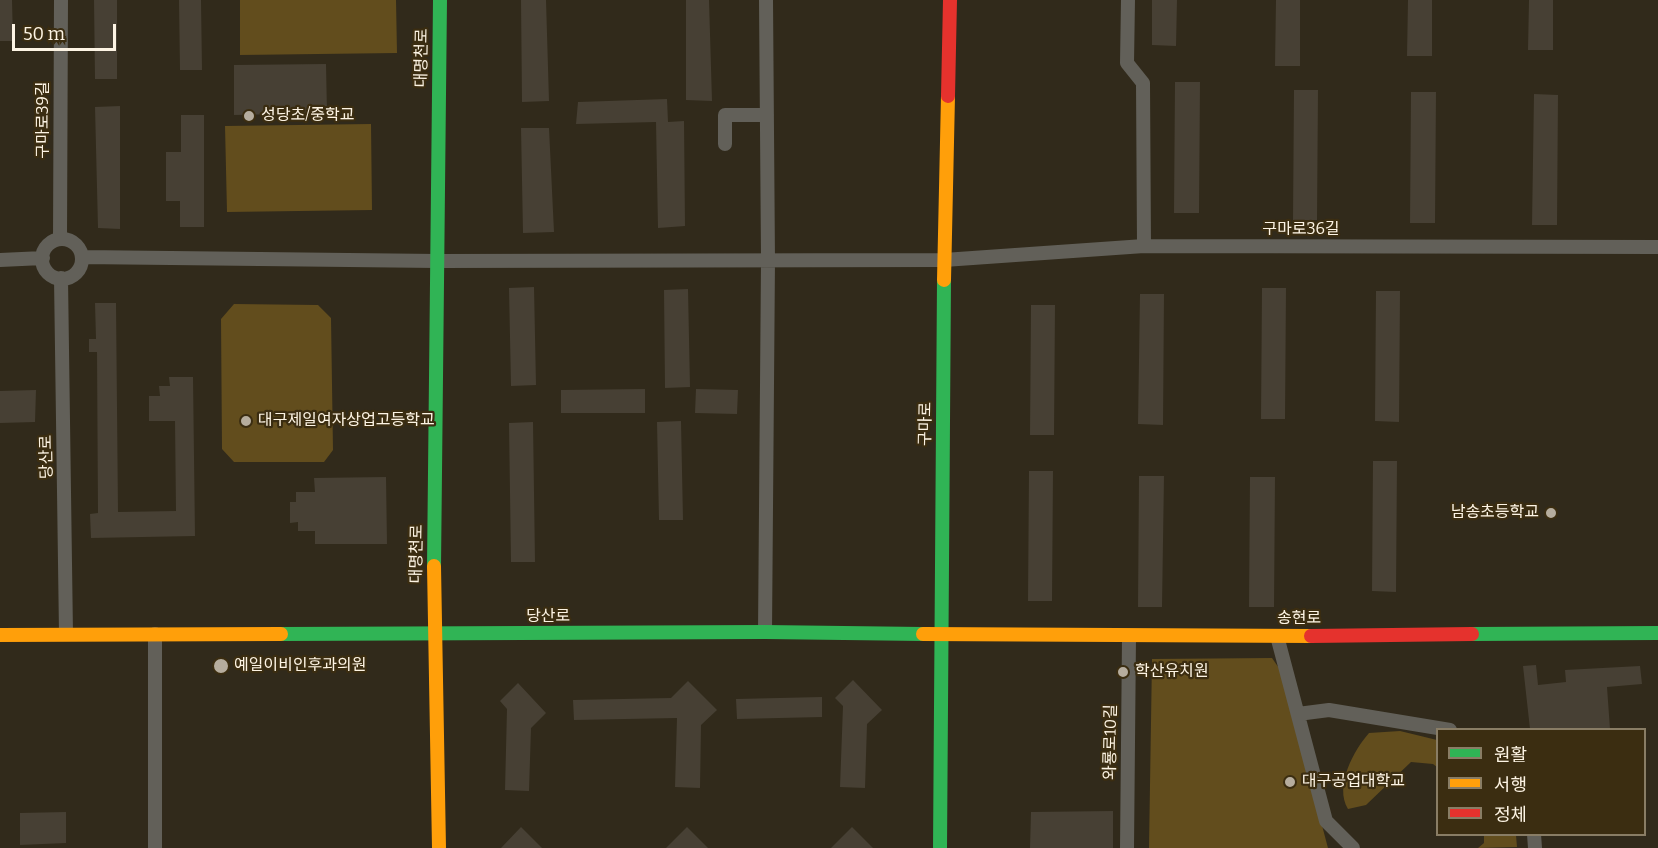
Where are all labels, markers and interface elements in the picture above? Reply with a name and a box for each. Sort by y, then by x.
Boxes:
scale bar [15,12,118,50]
text: 50 m [23,23,65,45]
street label: 대명천로 [412,28,432,88]
street label: 구마로39길 [34,81,54,159]
place label: 성당초/중학교 [261,106,354,126]
marker: 성당초/중학교 [242,109,256,123]
street label: 구마로36길 [1262,220,1340,240]
street label: 구마로 [916,402,936,446]
place label: 대구제일여자상업고등학교 [258,411,435,431]
marker: 대구제일여자상업고등학교 [239,414,253,428]
street label: 당산로 [37,435,57,479]
place label: 남송초등학교 [1451,503,1539,523]
marker: 남송초등학교 [1544,506,1558,520]
street label: 대명천로 [407,524,427,584]
street label: 당산로 [526,607,570,627]
street label: 송현로 [1277,609,1321,629]
place label: 예일이비인후과의원 [234,656,366,676]
marker: 예일이비인후과의원 [212,657,230,675]
place label: 학산유치원 [1135,662,1209,682]
marker: 학산유치원 [1116,665,1130,679]
street label: 와룡로10길 [1101,704,1121,780]
legend [1436,728,1646,836]
text: 원활 [1494,744,1527,766]
place label: 대구공업대학교 [1302,772,1405,792]
text: 서행 [1494,774,1527,796]
marker: 대구공업대학교 [1283,775,1297,789]
text: 정체 [1494,804,1527,826]

